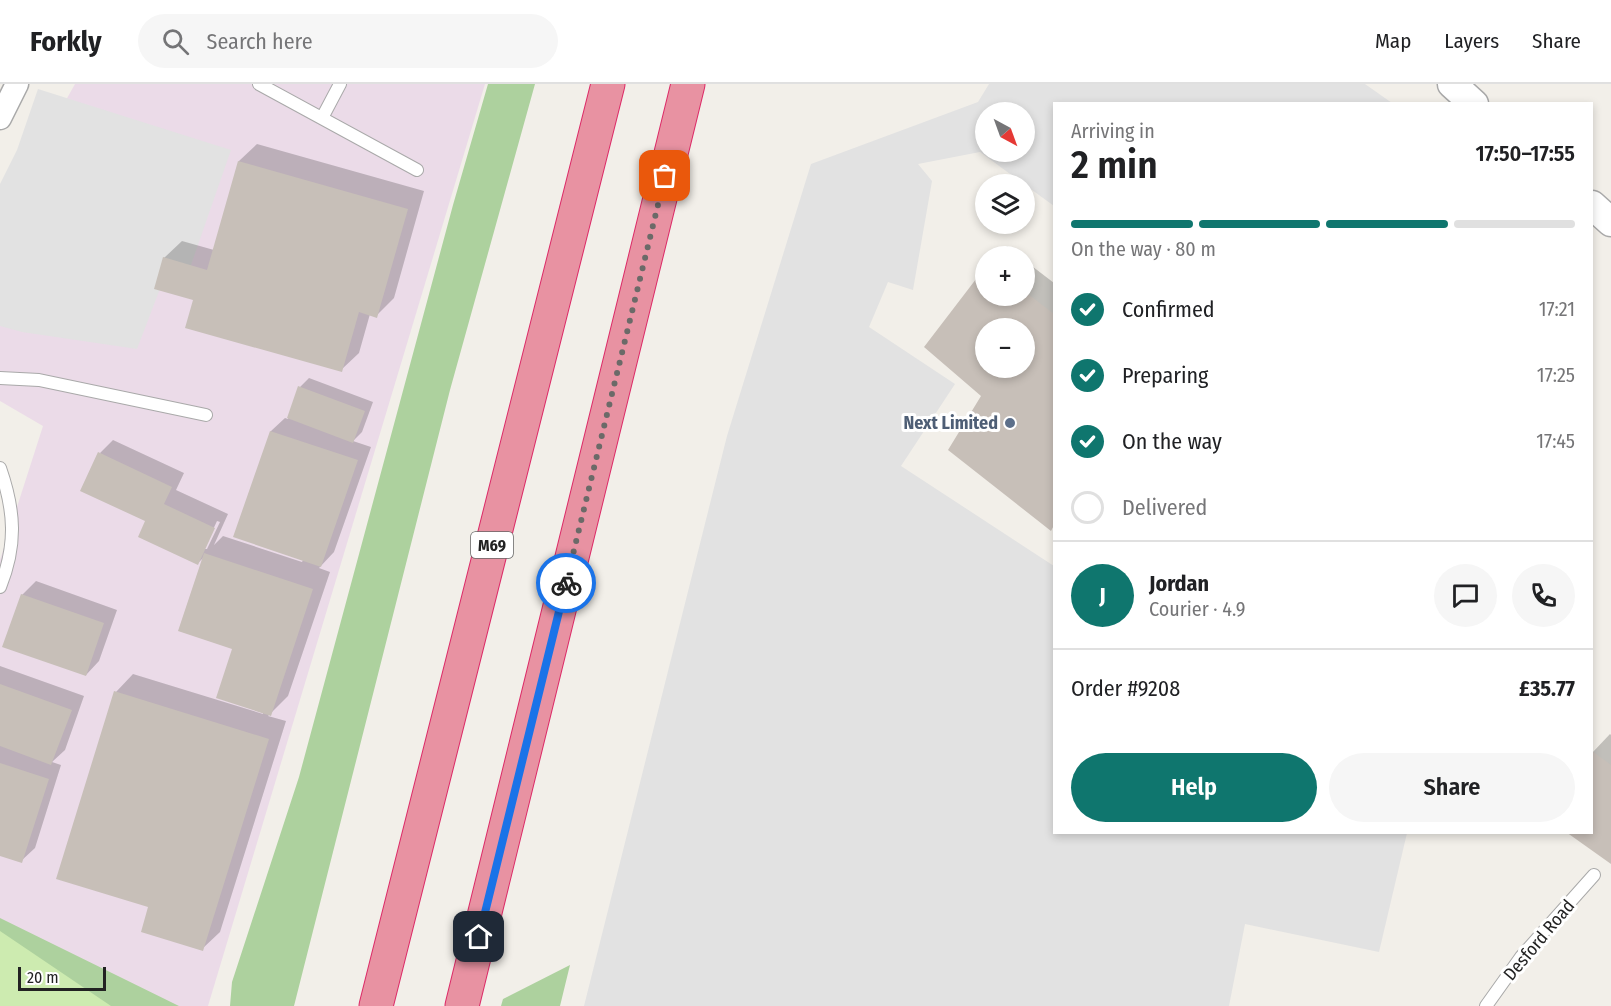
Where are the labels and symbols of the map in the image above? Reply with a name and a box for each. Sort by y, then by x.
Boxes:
north arrow [975,102,1035,162]
pin [639,150,690,201]
place label: Next Limited [903,412,998,434]
marker: Next Limited [1003,416,1017,430]
road number: M69 [471,532,513,558]
courier [536,553,596,613]
street label: Desford Road [1499,895,1579,985]
pin [453,911,504,962]
scale bar [18,964,106,992]

